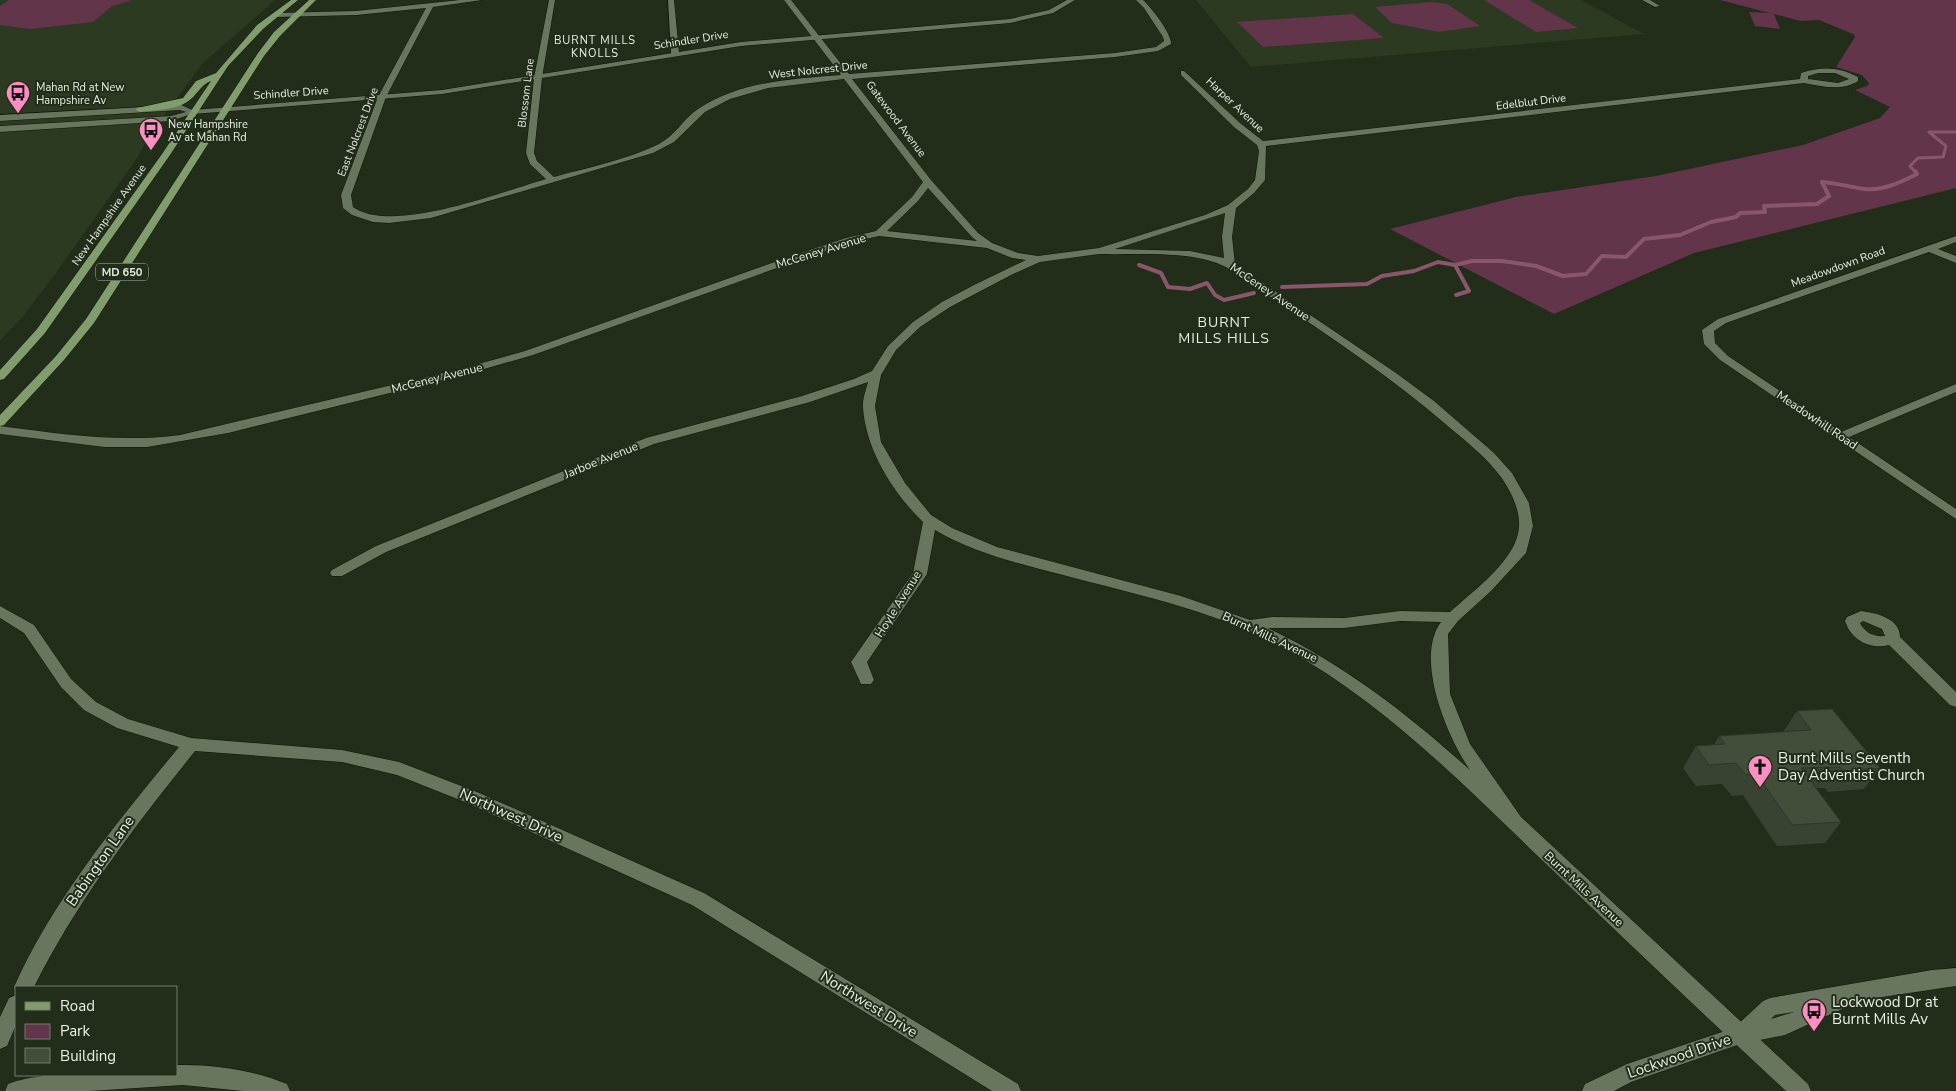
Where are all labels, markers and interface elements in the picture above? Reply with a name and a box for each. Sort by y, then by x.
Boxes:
street label: Schindler Drive [653,27,729,53]
district label: BURNT MILLS KNOLLS [554,33,636,61]
street label: Blossom Lane [514,57,538,128]
street label: West Nolcrest Drive [768,57,868,83]
street label: Harper Avenue [1203,74,1268,136]
street label: Gatewood Avenue [862,78,930,160]
bus stop icon: Mahan Rd at New Hampshire Av [5,80,31,114]
place label: Mahan Rd at New Hampshire Av [36,80,125,108]
street label: Schindler Drive [253,83,329,103]
street label: East Nolcrest Drive [334,85,382,179]
street label: Edelblut Drive [1495,90,1567,114]
bus stop icon: New Hampshire Av at Mahan Rd [138,117,164,151]
place label: New Hampshire Av at Mahan Rd [168,117,248,145]
street label: New Hampshire Avenue [68,161,150,268]
street label: McCeney Avenue [774,230,868,272]
street label: Meadowdown Road [1789,243,1887,291]
street label: McCeney Avenue [1227,259,1313,325]
road number: MD 650 [96,264,148,280]
district label: BURNT MILLS HILLS [1178,313,1270,348]
street label: McCeney Avenue [390,359,484,397]
street label: Meadowhill Road [1773,387,1861,453]
street label: Jarboe Avenue [561,438,640,483]
street label: Hoyle Avenue [871,568,925,640]
street label: Burnt Mills Avenue [1220,608,1320,666]
place label: Burnt Mills Seventh Day Adventist Church [1778,748,1925,785]
church icon: Burnt Mills Seventh Day Adventist Church [1747,754,1773,788]
street label: Northwest Drive [456,783,566,847]
street label: Babington Lane [61,812,139,910]
street label: Burnt Mills Avenue [1541,848,1627,930]
street label: Northwest Drive [817,966,921,1042]
legend [15,986,178,1076]
place label: Lockwood Dr at Burnt Mills Av [1832,992,1939,1029]
text: Road [60,996,95,1016]
bus stop icon: Lockwood Dr at Burnt Mills Av [1801,998,1827,1032]
text: Park [60,1021,90,1041]
street label: Lockwood Drive [1625,1029,1733,1083]
text: Building [60,1046,116,1066]

